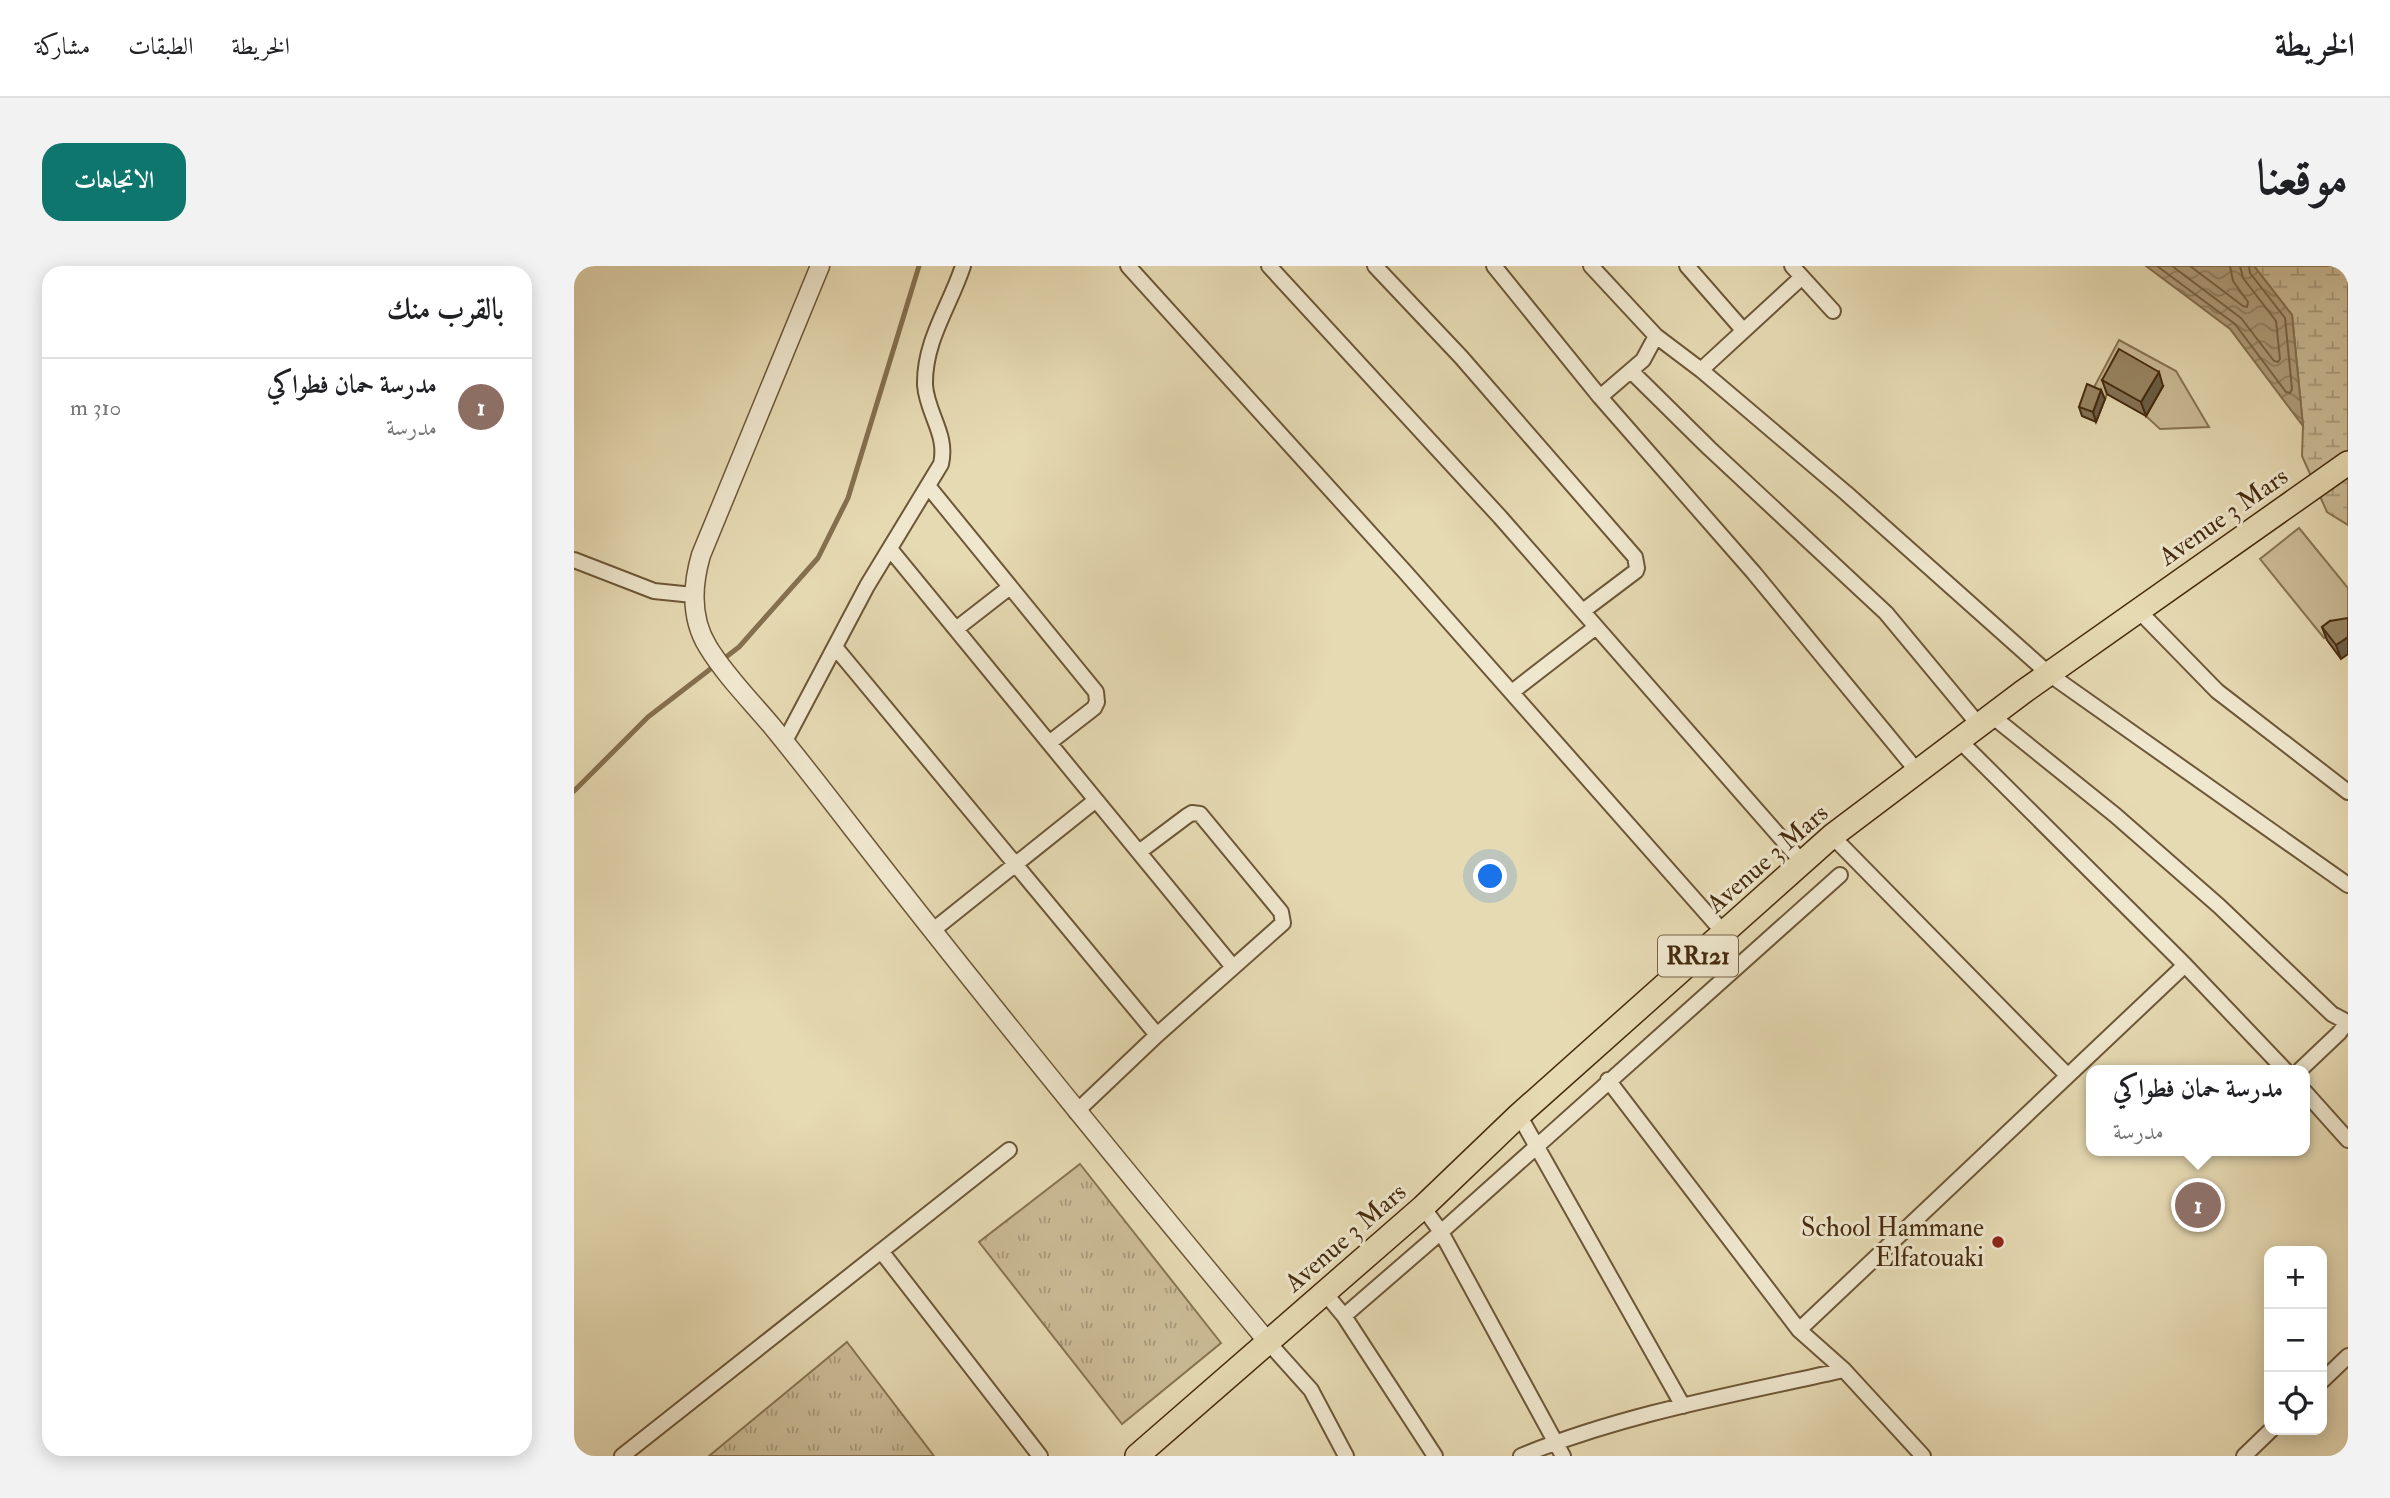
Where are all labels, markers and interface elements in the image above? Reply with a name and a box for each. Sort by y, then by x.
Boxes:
text: الخريطة [2275,25,2355,66]
text: مشاركة [35,31,90,62]
text: الطبقات [128,31,194,62]
text: الخريطة [232,31,290,62]
button: الاتجاهات [42,143,186,221]
text: موقعنا [2256,148,2348,209]
text: بالقرب منك [387,291,504,328]
text: مدرسة حمان فطواكي [267,369,437,401]
text: 310 m [70,393,121,422]
text: 1 [477,393,485,422]
text: مدرسة [386,413,437,442]
street label: Avenue 3 Mars [2152,461,2294,574]
street label: Avenue 3 Mars [1700,797,1835,921]
your location [1473,859,1507,893]
road number: RR121 [1658,936,1738,976]
popup [2086,1065,2310,1156]
text: مدرسة حمان فطواكي [2113,1073,2283,1105]
text: مدرسة [2113,1117,2164,1146]
street label: Avenue 3 Mars [1278,1176,1413,1300]
pin: 1 [2175,1179,2221,1231]
place label: School Hammane Elfatouaki [1801,1212,1984,1274]
marker: School Hammane Elfatouaki [1990,1234,2006,1250]
map controls [2264,1246,2327,1435]
button: + [2264,1246,2327,1309]
button: − [2264,1309,2327,1372]
button: locate [2264,1372,2327,1435]

